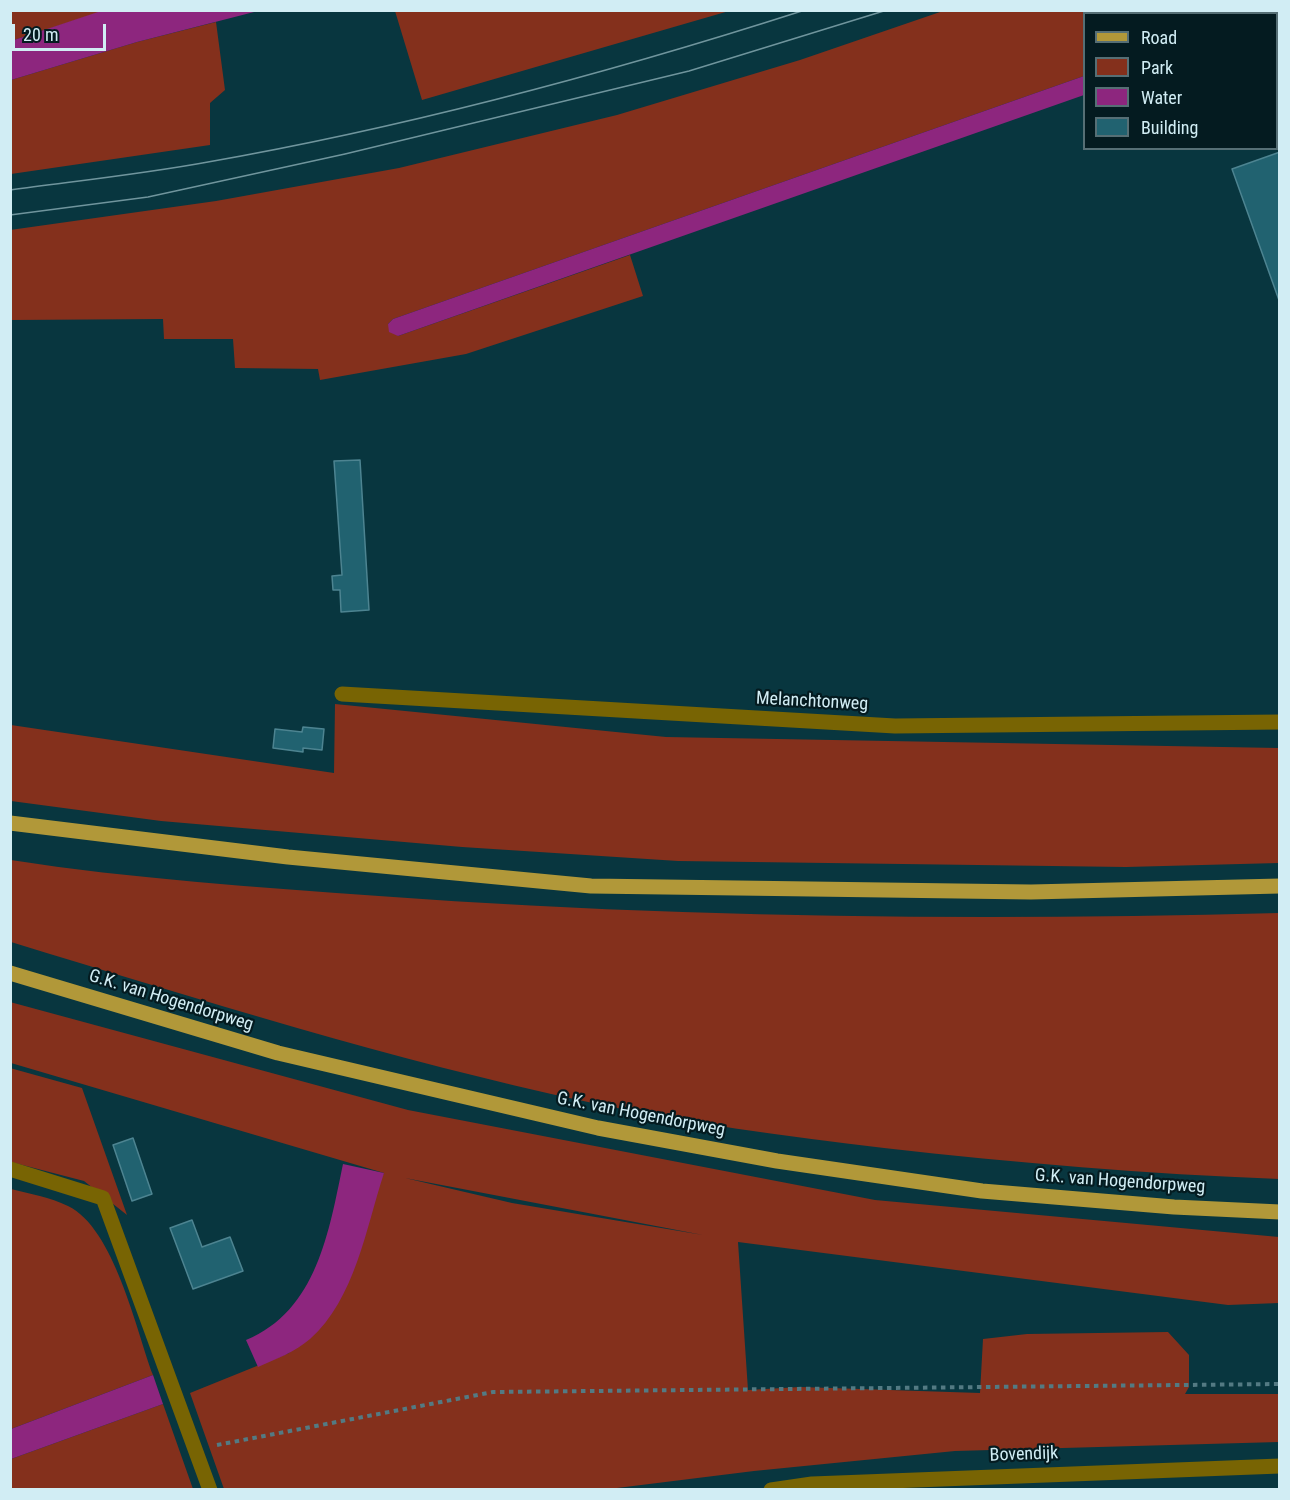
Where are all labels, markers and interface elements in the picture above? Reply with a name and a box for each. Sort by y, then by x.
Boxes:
scale bar [15,12,110,50]
legend [1083,12,1278,150]
text: 20 m [23,24,58,45]
text: Road [1141,27,1177,48]
text: Park [1141,57,1173,78]
text: Water [1141,87,1182,108]
text: Building [1141,117,1198,138]
street label: Melanchtonweg [755,688,869,716]
street label: G.K. van Hogendorpweg [86,966,256,1036]
street label: G.K. van Hogendorpweg [555,1088,727,1142]
street label: G.K. van Hogendorpweg [1034,1165,1206,1199]
street label: Bovendijk [989,1443,1059,1467]

